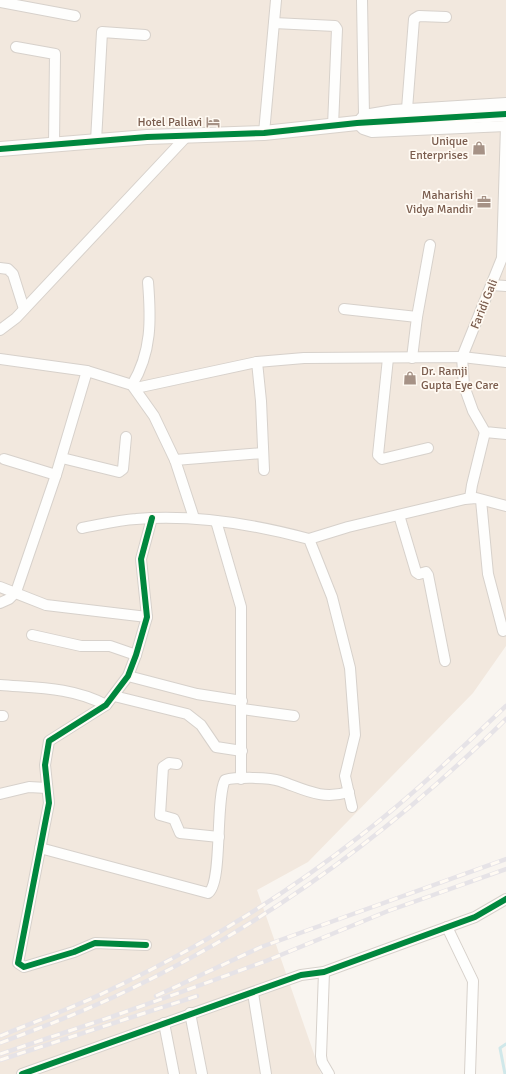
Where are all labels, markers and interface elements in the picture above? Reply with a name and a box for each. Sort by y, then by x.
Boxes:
hotel icon: Hotel Pallavi [205,114,221,130]
place label: Hotel Pallavi [137,115,202,130]
place label: Unique Enterprises [409,134,468,163]
shop icon: Unique Enterprises [471,140,487,156]
place label: Maharishi Vidya Mandir [406,188,474,217]
office icon: Maharishi Vidya Mandir [476,194,492,210]
street label: Faridi Gali [468,277,501,331]
place label: Dr. Ramji Gupta Eye Care [421,364,499,393]
shop icon: Dr. Ramji Gupta Eye Care [402,370,418,386]

